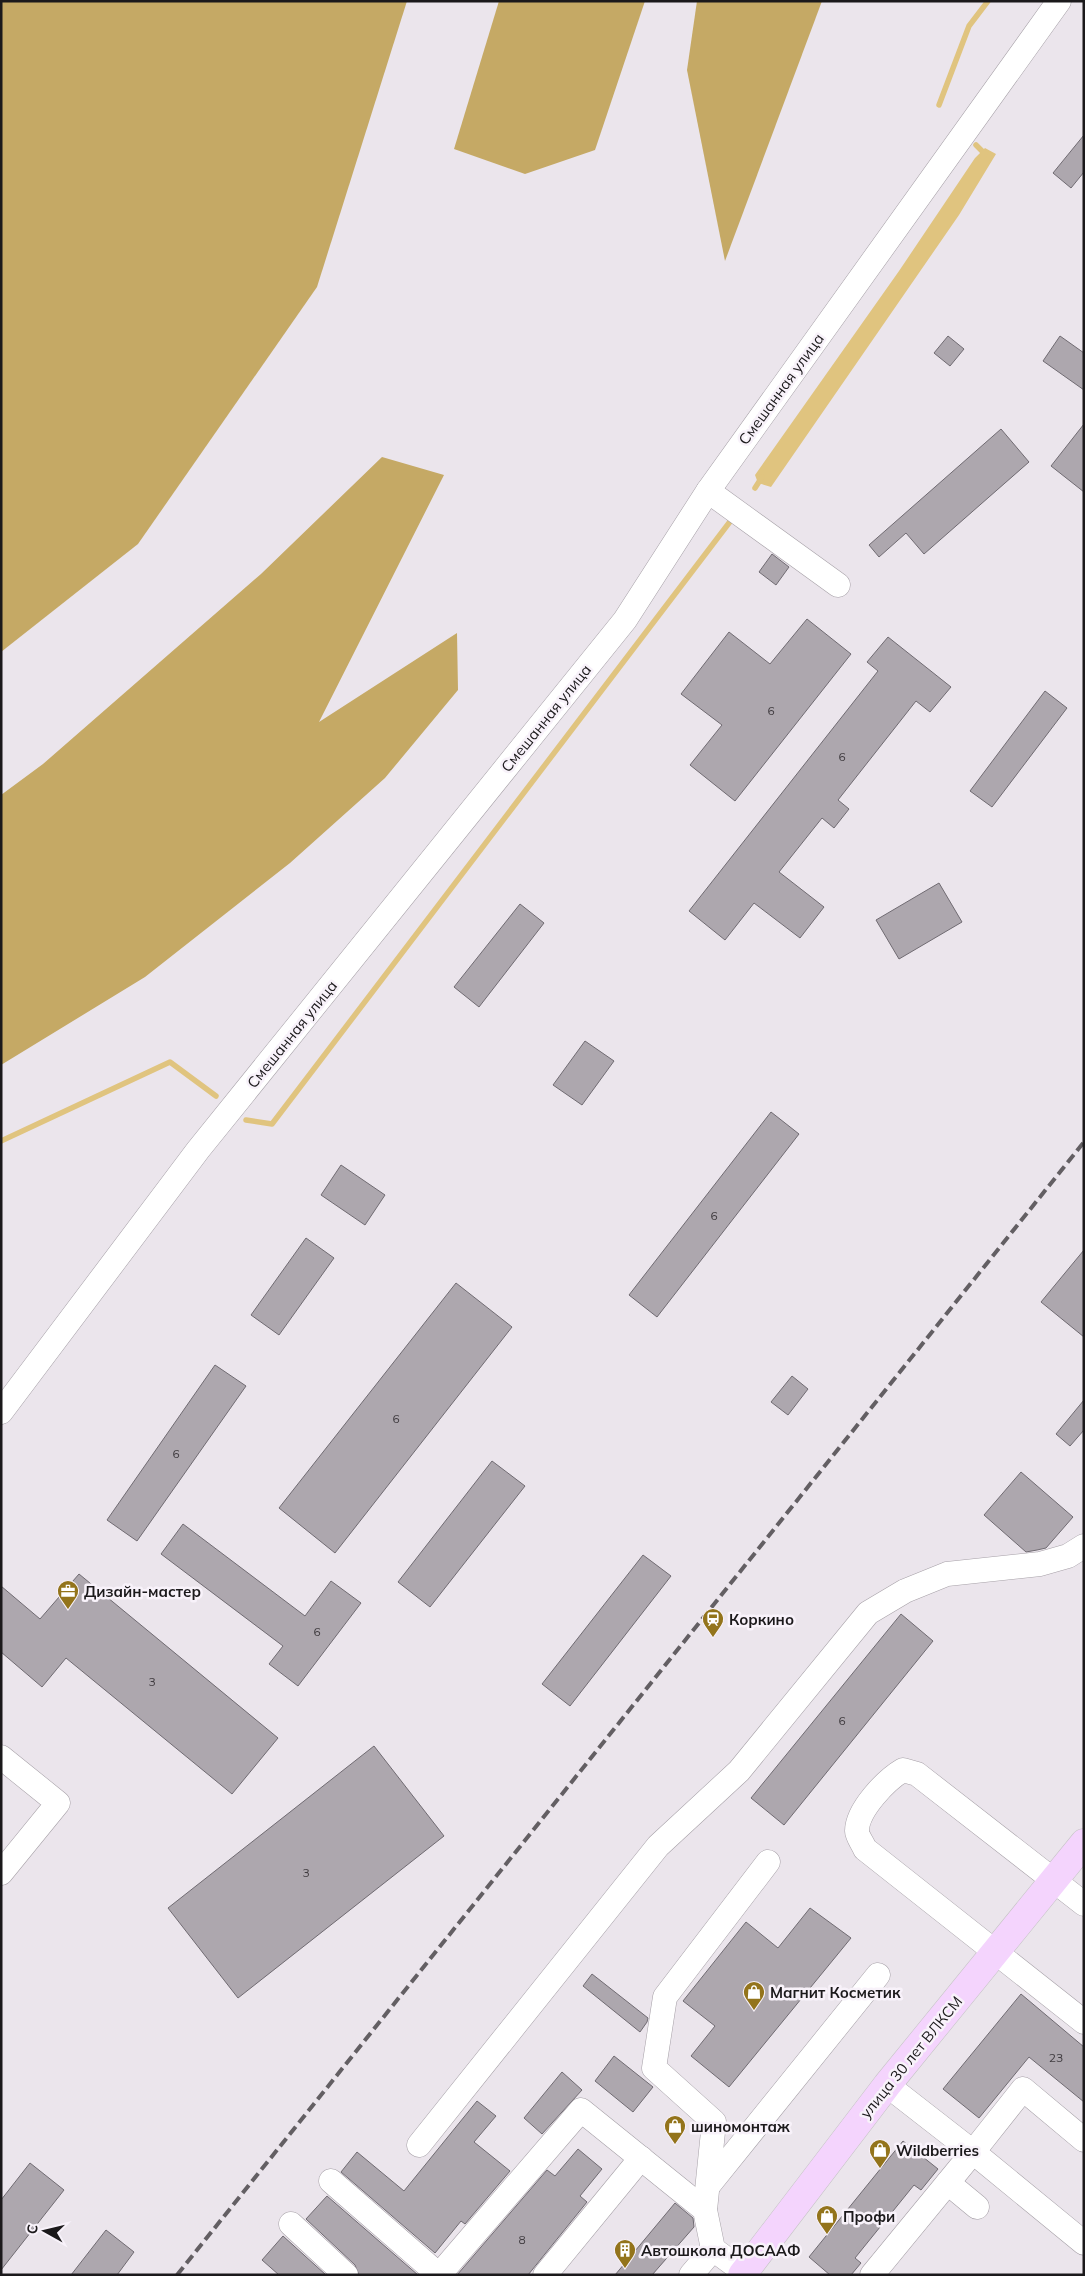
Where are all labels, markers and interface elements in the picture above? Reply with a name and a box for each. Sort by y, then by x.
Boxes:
street label: Смешанная улица [734,330,828,448]
street label: Смешанная улица [497,660,595,776]
house number: 6 [767,703,775,718]
house number: 6 [838,749,846,764]
street label: Смешанная улица [243,976,341,1092]
house number: 6 [710,1208,718,1223]
house number: 6 [392,1411,400,1426]
house number: 6 [172,1446,180,1461]
office icon: Дизайн-мастер [56,1579,80,1610]
place label: Дизайн-мастер [84,1582,201,1601]
station icon: Коркино [701,1607,725,1638]
place label: Коркино [729,1610,794,1629]
house number: 6 [313,1624,321,1639]
house number: 3 [148,1674,156,1689]
house number: 6 [838,1713,846,1728]
house number: 3 [302,1865,310,1880]
shop icon: Магнит Косметик [742,1980,766,2011]
place label: Магнит Косметик [770,1983,901,2002]
street label: улица 30 лет ВЛКСМ [856,1992,966,2122]
house number: 23 [1049,2050,1063,2065]
shop icon: шиномонтаж [663,2114,687,2145]
place label: шиномонтаж [691,2117,790,2136]
shop icon: Wildberries [868,2138,892,2169]
place label: Wildberries [896,2141,979,2160]
shop icon: Профи [815,2204,839,2235]
north arrow [20,2206,70,2256]
place label: Профи [843,2207,895,2226]
text: С [23,2223,42,2235]
house number: 8 [518,2232,526,2247]
building icon: Автошкола ДОСААФ [613,2238,637,2269]
place label: Автошкола ДОСААФ [641,2241,801,2260]

